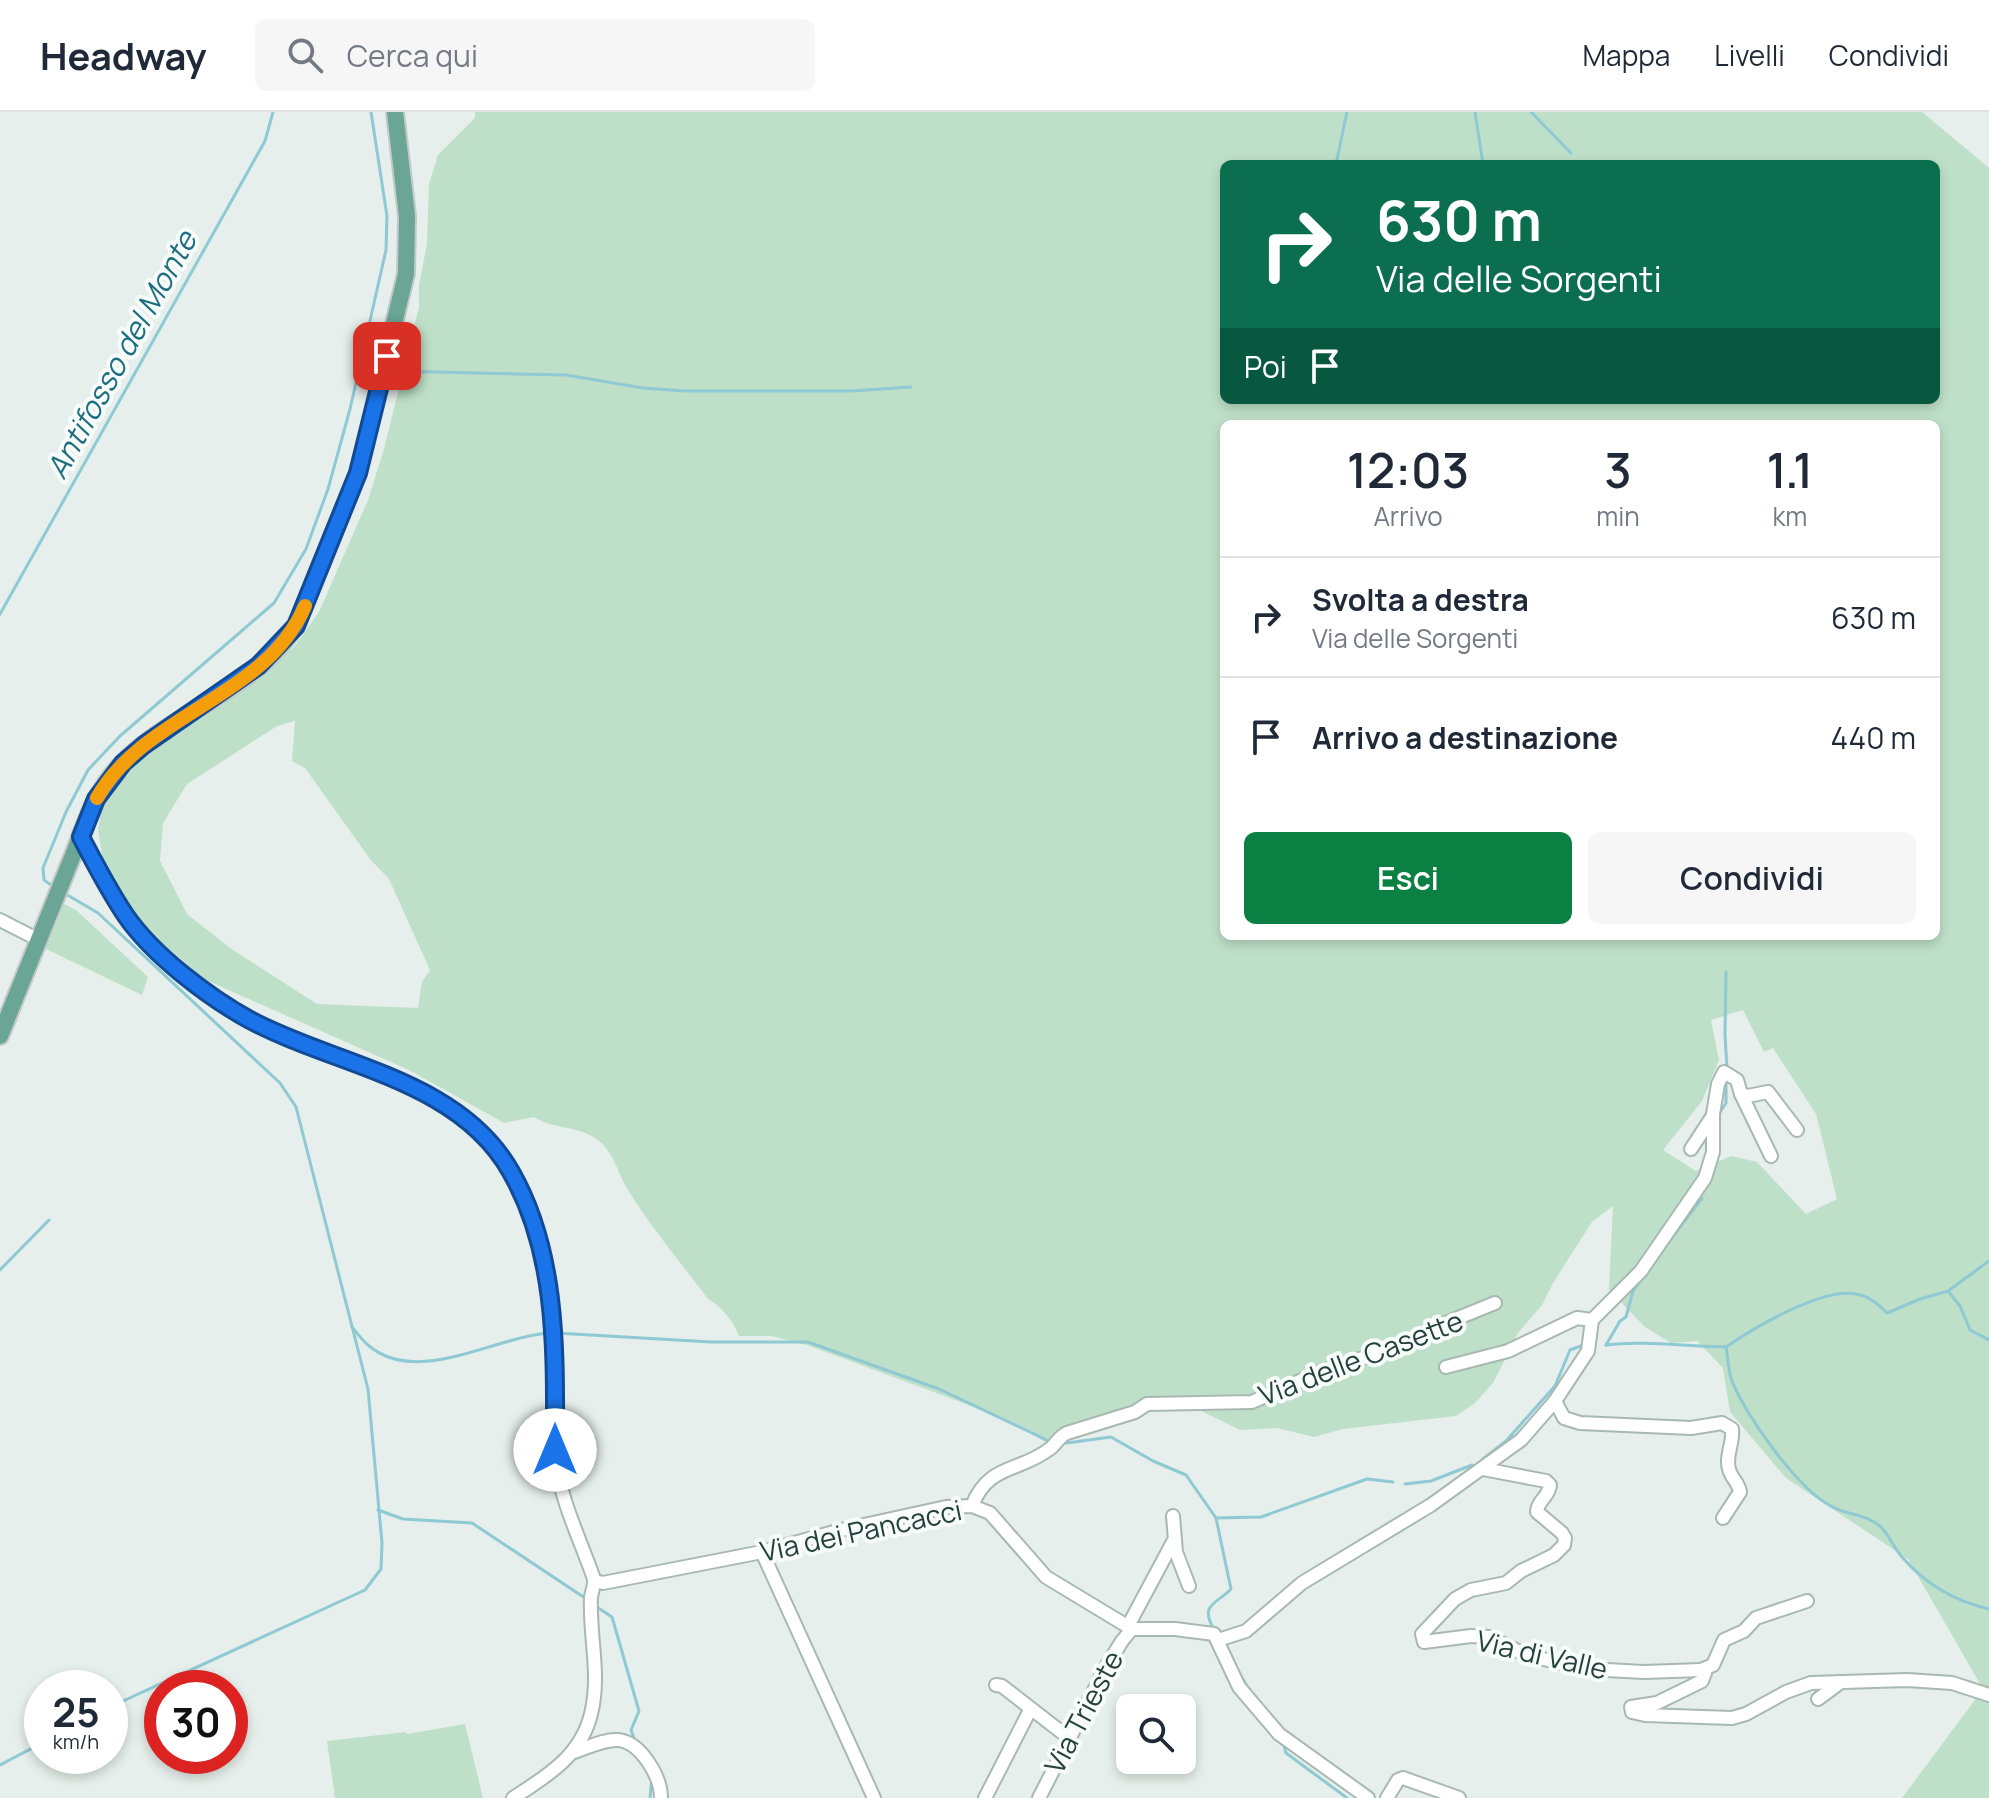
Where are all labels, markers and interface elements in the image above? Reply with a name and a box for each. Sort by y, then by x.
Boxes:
search box [255,19,815,91]
text: Headway [40,29,207,81]
icon: search [283,33,327,77]
text: Cerca qui [347,35,478,76]
text: Mappa [1583,36,1670,74]
text: Livelli [1714,36,1785,74]
text: Condividi [1829,36,1949,74]
text: 630 m [1376,181,1542,258]
icon: right [1244,192,1348,296]
water label: Antifosso del Monte [36,222,206,485]
text: Via delle Sorgenti [1376,254,1662,303]
pin [353,322,421,390]
icon: arrive [365,334,409,378]
icon: arrive [1303,344,1347,388]
text: Poi [1244,346,1287,387]
text: 12:03 [1347,437,1469,502]
text: 3 [1604,437,1632,502]
text: 1.1 [1767,437,1813,502]
text: Arrivo [1373,498,1443,534]
text: min [1596,498,1640,534]
text: km [1772,498,1807,534]
text: Svolta a destra [1312,579,1529,620]
icon: right [1244,595,1288,639]
text: 630 m [1831,597,1916,638]
text: Via delle Sorgenti [1312,620,1518,656]
icon: arrive [1244,715,1288,759]
text: Arrivo a destinazione [1312,717,1618,758]
text: 440 m [1831,717,1916,758]
button: Esci [1244,832,1572,924]
button: Condividi [1588,832,1916,924]
street label: Via delle Casette [1253,1301,1468,1413]
position arrow [513,1408,597,1492]
street label: Via dei Pancacci [757,1490,965,1570]
street label: Via di Valle [1473,1621,1611,1688]
street label: Via Trieste [1035,1643,1131,1780]
speed limit sign: 30 [144,1670,248,1774]
text: 25 [52,1684,100,1739]
map controls [1116,1694,1196,1774]
button: search [1116,1694,1196,1774]
text: km/h [53,1728,99,1755]

